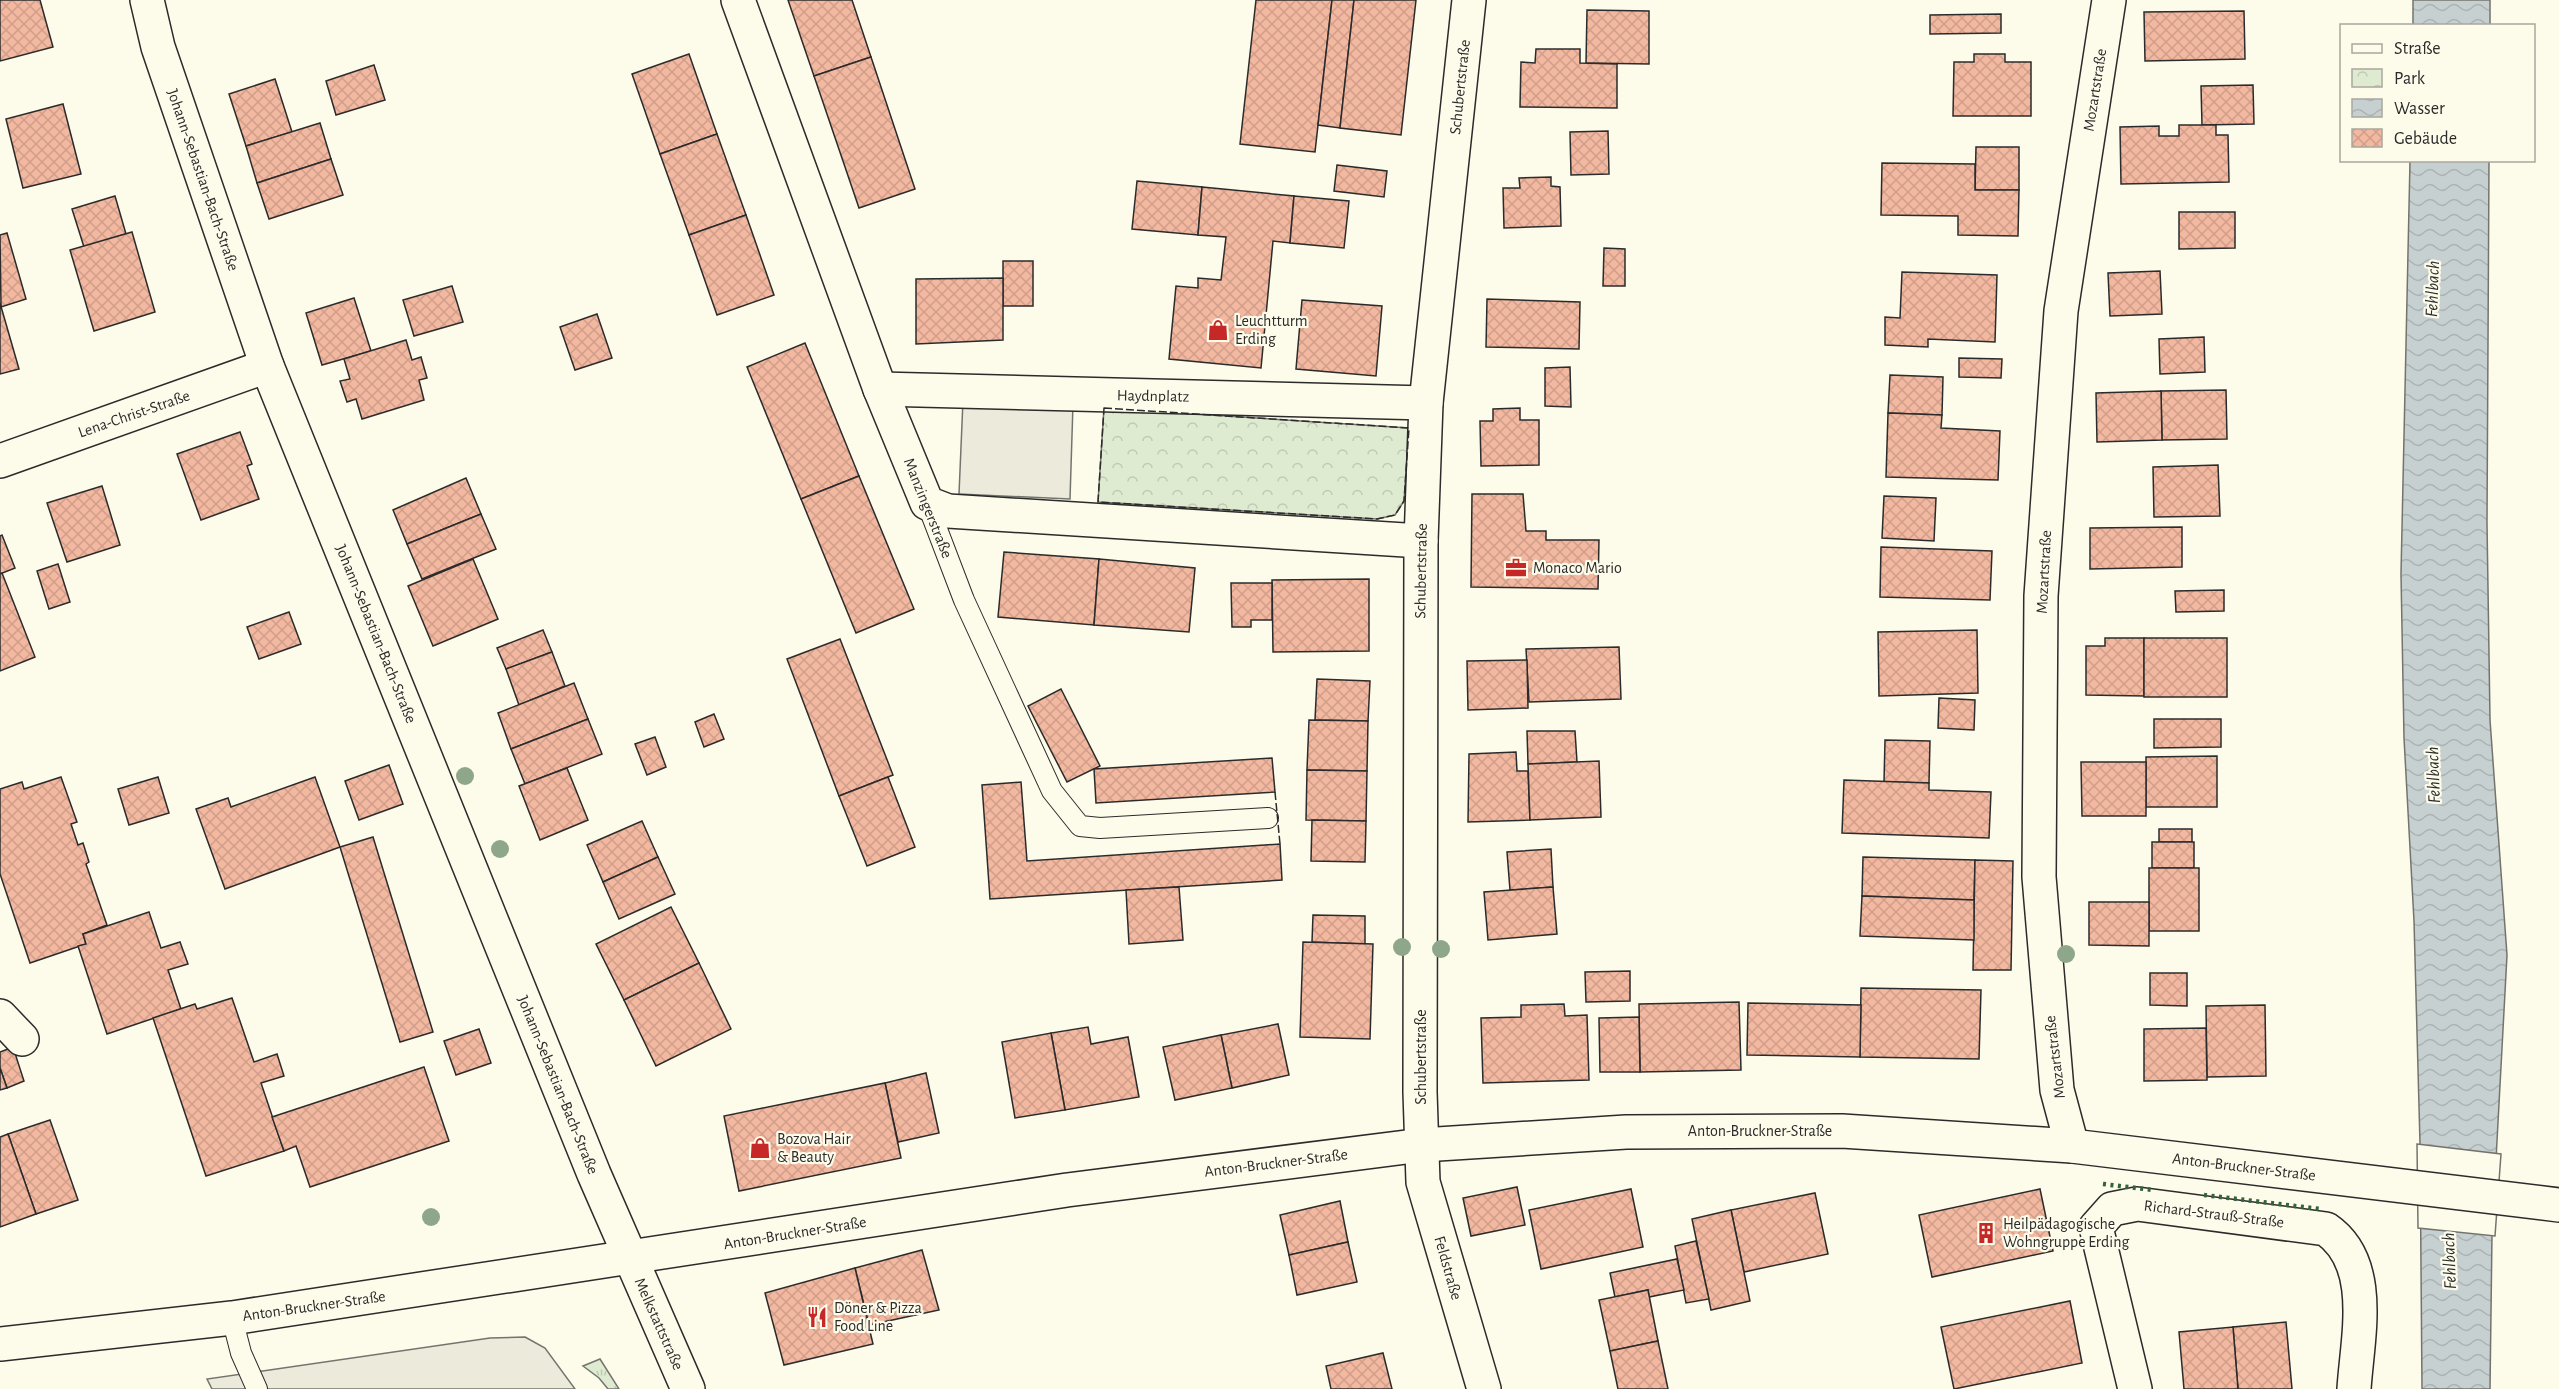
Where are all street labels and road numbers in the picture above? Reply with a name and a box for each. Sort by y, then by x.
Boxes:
street label: Schubertstraße [1447,39,1473,135]
street label: Mozartstraße [2081,47,2109,133]
street label: Johann-Sebastian-Bach-Straße [164,87,242,273]
street label: Lena-Christ-Straße [76,387,192,441]
street label: Haydnplatz [1117,387,1190,406]
street label: Manzingerstraße [901,456,955,560]
street label: Schubertstraße [1412,523,1430,619]
street label: Mozartstraße [2034,530,2054,614]
street label: Johann-Sebastian-Bach-Straße [333,542,419,726]
street label: Johann-Sebastian-Bach-Straße [515,993,601,1177]
street label: Schubertstraße [1413,1009,1429,1105]
street label: Mozartstraße [2042,1014,2068,1100]
street label: Anton-Bruckner-Straße [1688,1123,1832,1139]
street label: Anton-Bruckner-Straße [1203,1146,1349,1180]
street label: Anton-Bruckner-Straße [2171,1150,2317,1184]
street label: Richard-Strauß-Straße [2143,1197,2285,1231]
street label: Anton-Bruckner-Straße [722,1214,868,1252]
street label: Feldstraße [1431,1234,1465,1302]
street label: Melkstattstraße [632,1275,686,1373]
street label: Anton-Bruckner-Straße [241,1288,387,1324]

